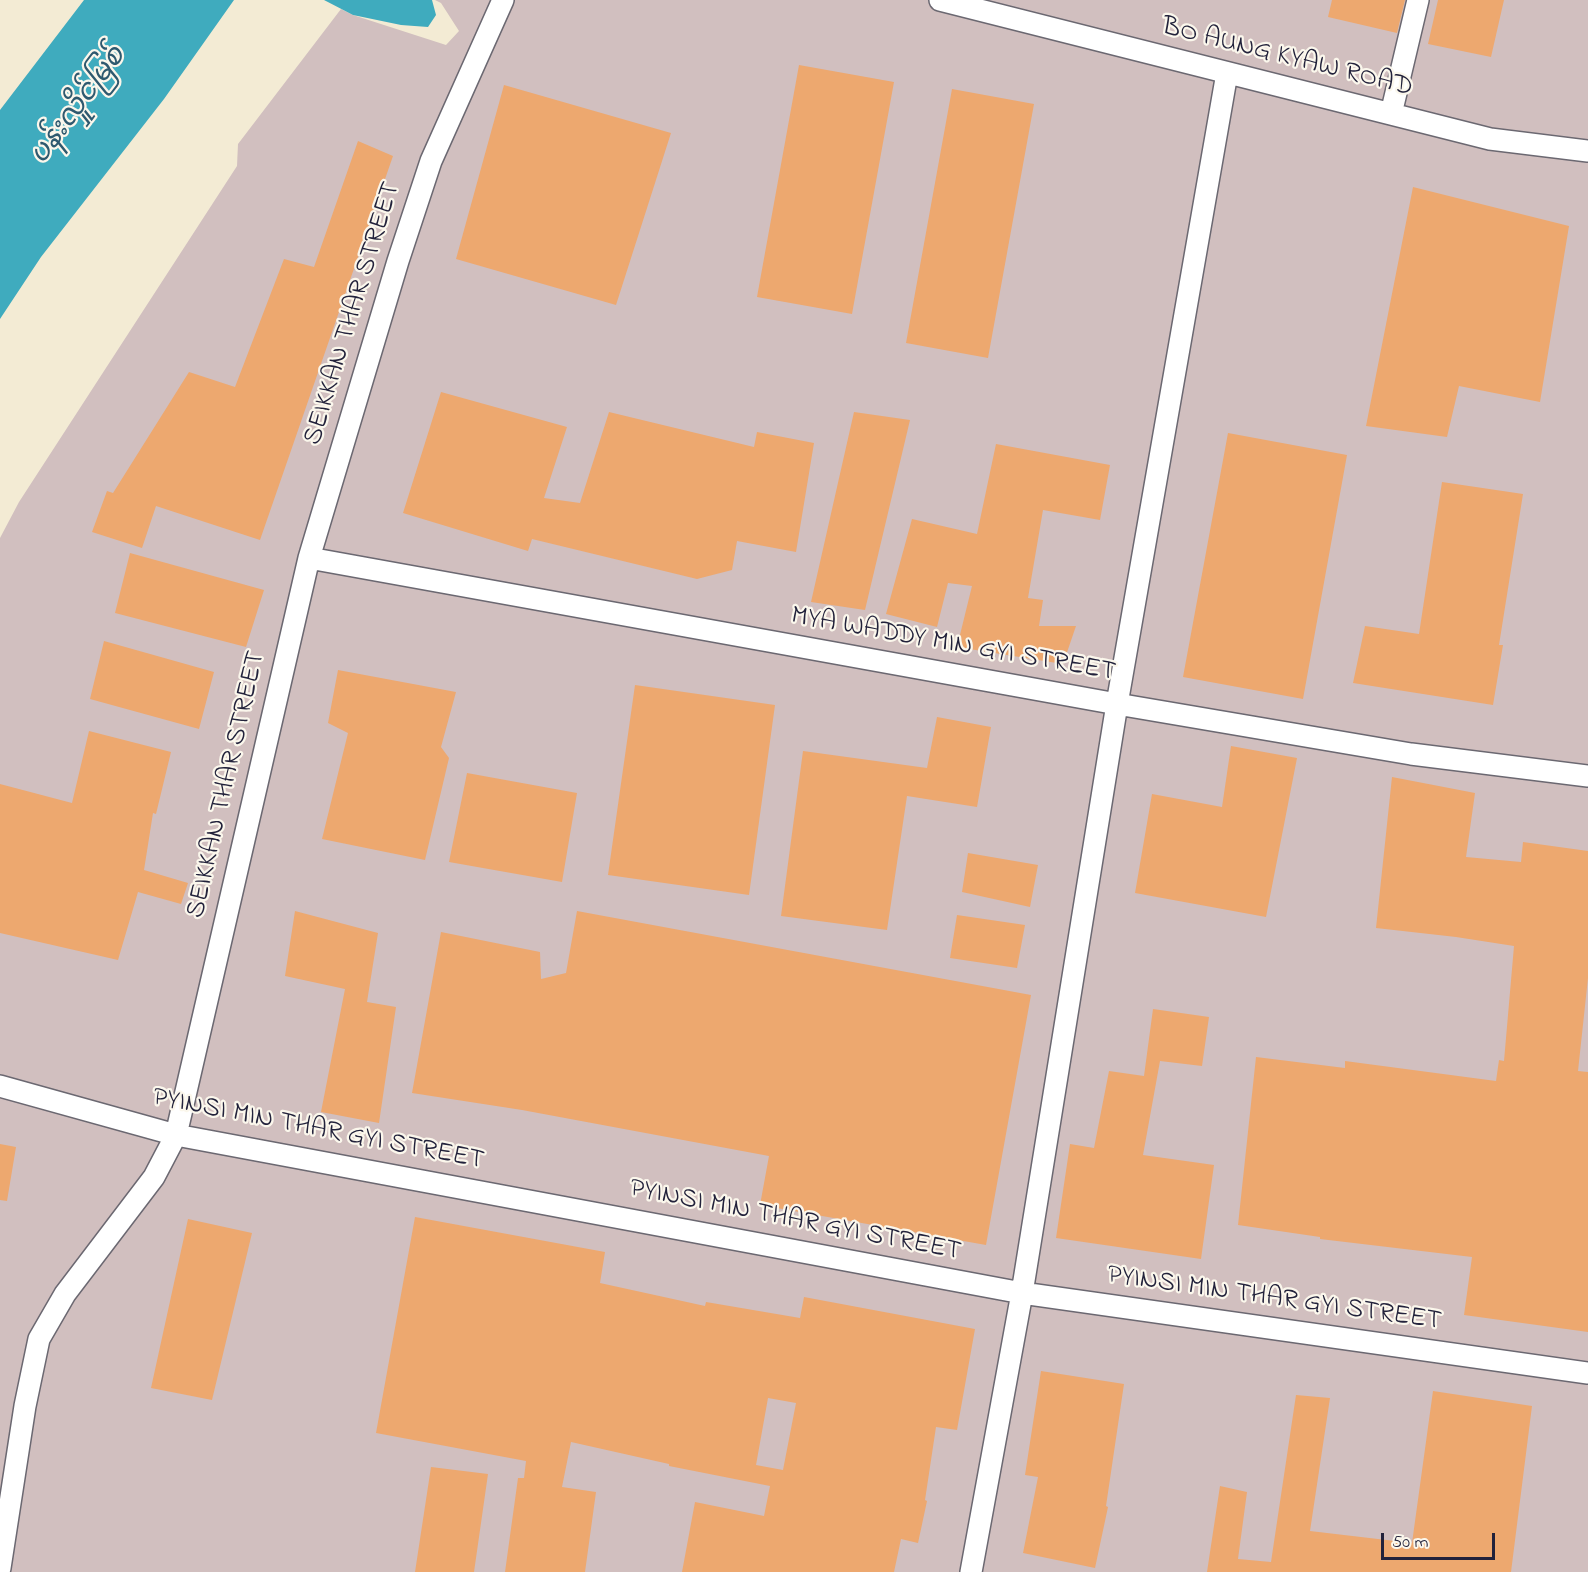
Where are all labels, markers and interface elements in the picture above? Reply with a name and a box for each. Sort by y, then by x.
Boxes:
street label: BO AUNG KYAW ROAD [1158,12,1416,106]
water label: ပန်းလှိုင်မြစ် [25,42,135,172]
street label: SEIKKAN THAR STREET [299,179,409,449]
street label: MYA WADDY MIN GYI STREET [788,601,1118,691]
street label: SEIKKAN THAR STREET [181,648,275,922]
street label: PYINSI MIN THAR GYI STREET [150,1083,486,1179]
street label: PYINSI MIN THAR GYI STREET [627,1174,963,1270]
street label: PYINSI MIN THAR GYI STREET [1105,1261,1443,1339]
scale bar [1384,1521,1498,1559]
text: 50 m [1392,1530,1429,1556]

